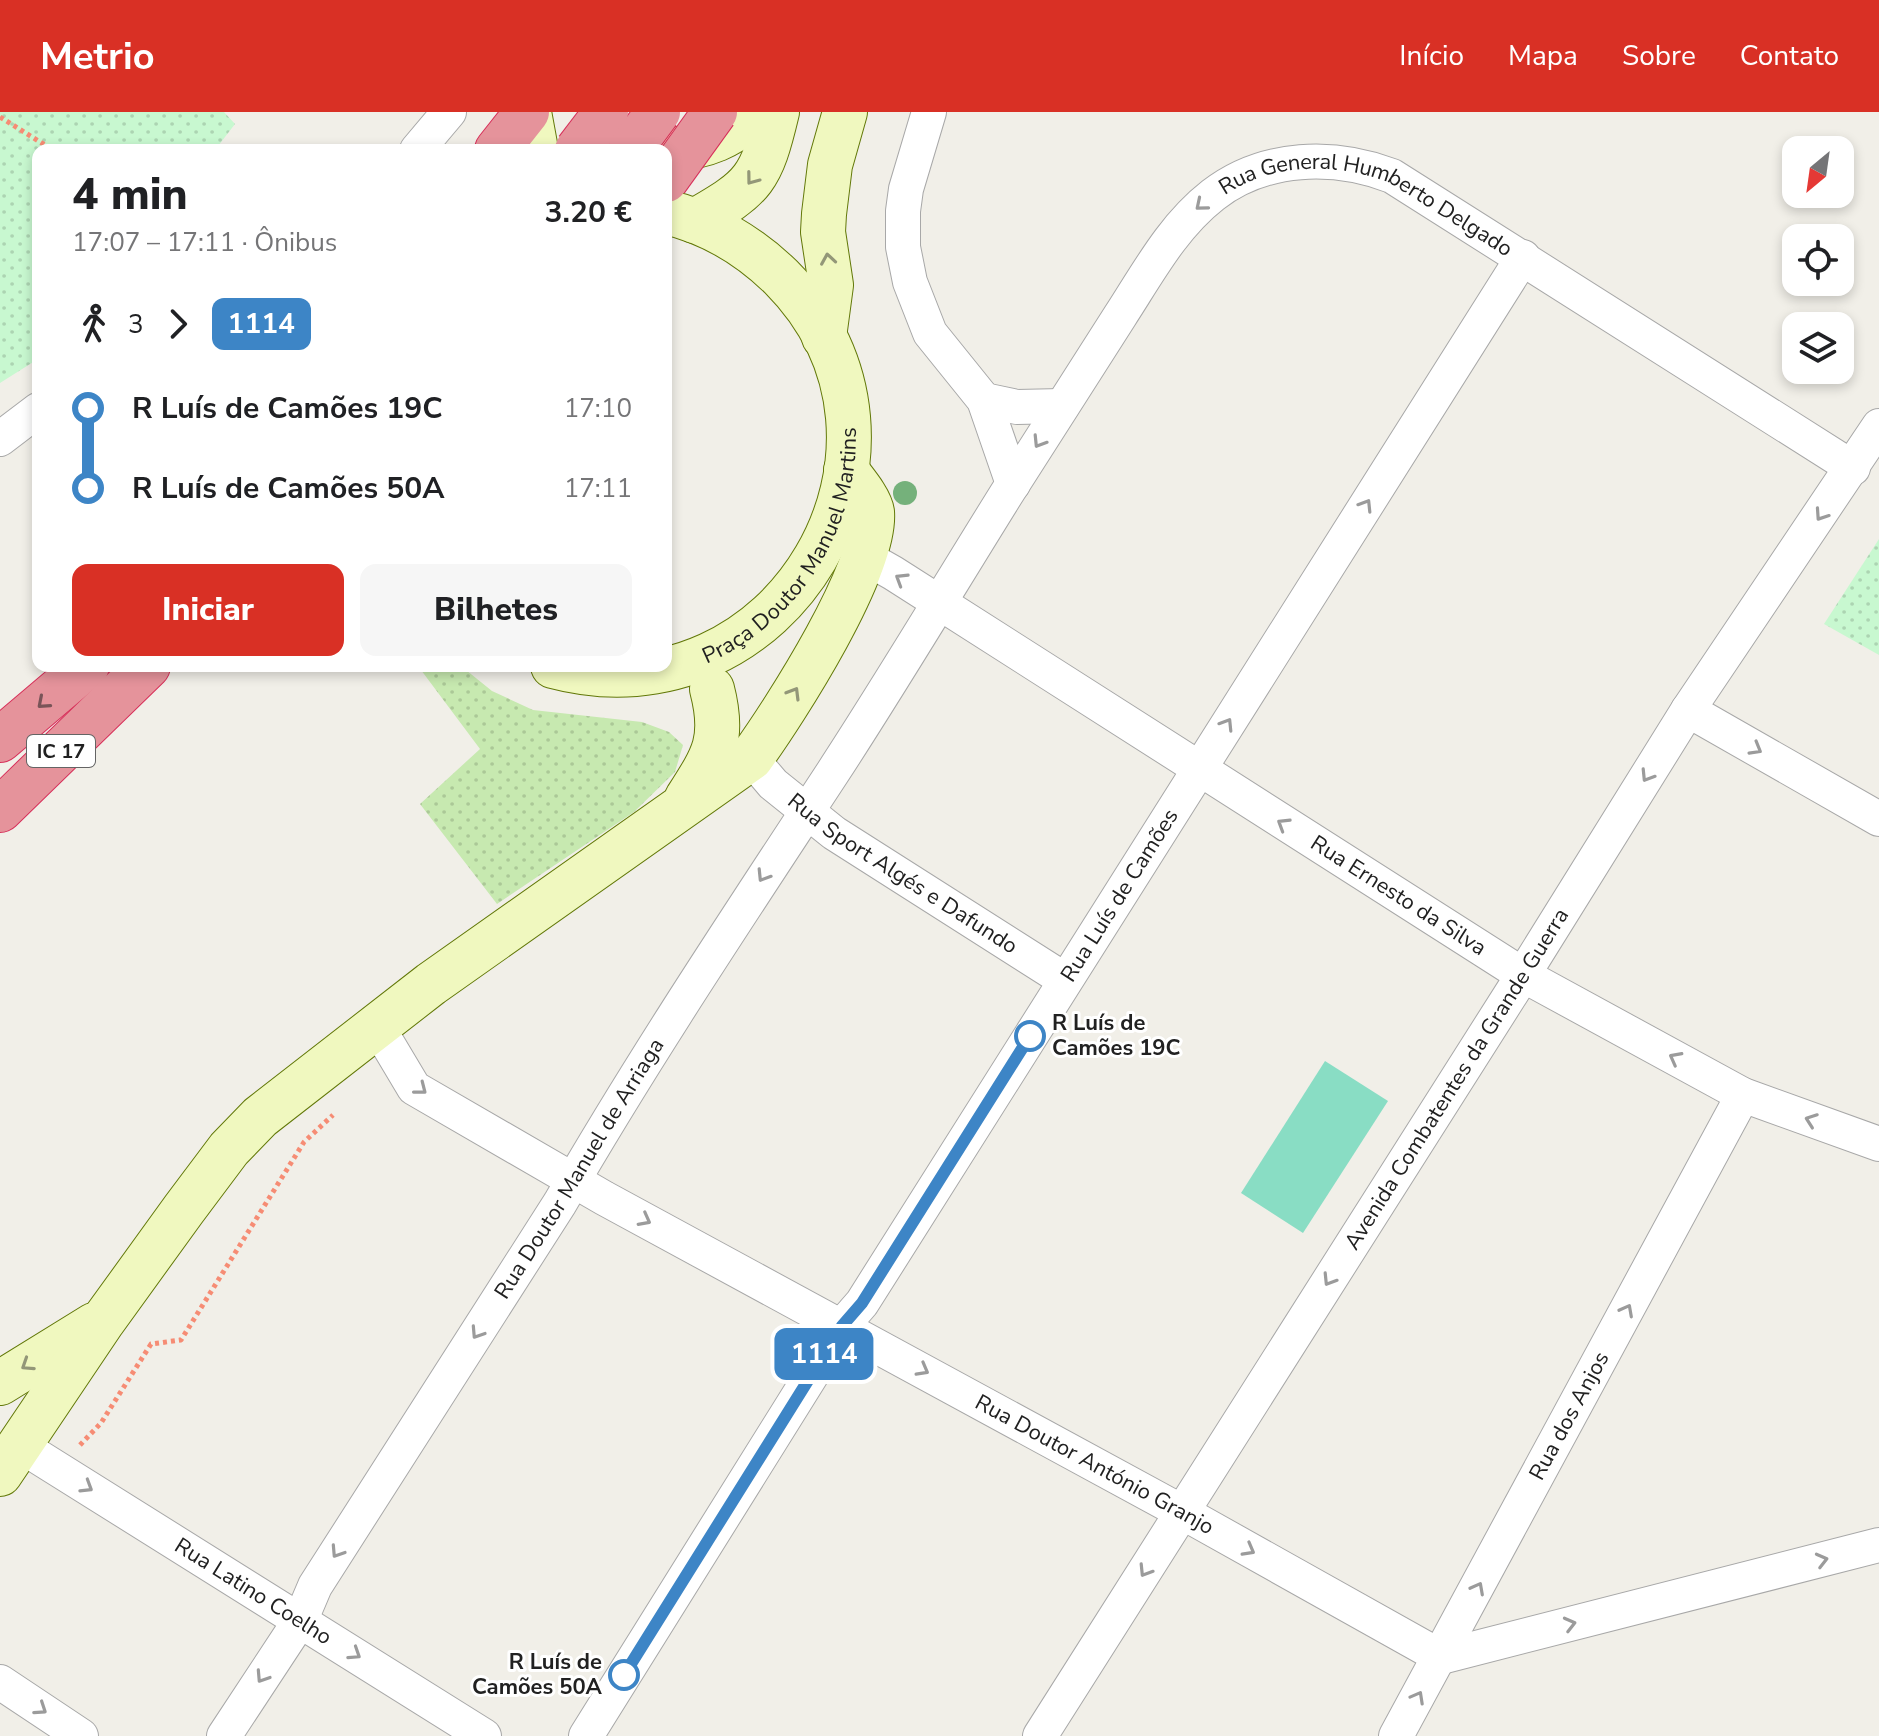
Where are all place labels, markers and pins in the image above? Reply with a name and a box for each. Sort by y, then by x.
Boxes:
place label: R Luís de Camões 19C [1052,1008,1181,1063]
marker: R Luís de Camões 19C [1015,1021,1045,1051]
place label: R Luís de Camões 50A [472,1647,603,1702]
marker: R Luís de Camões 50A [609,1660,639,1690]

